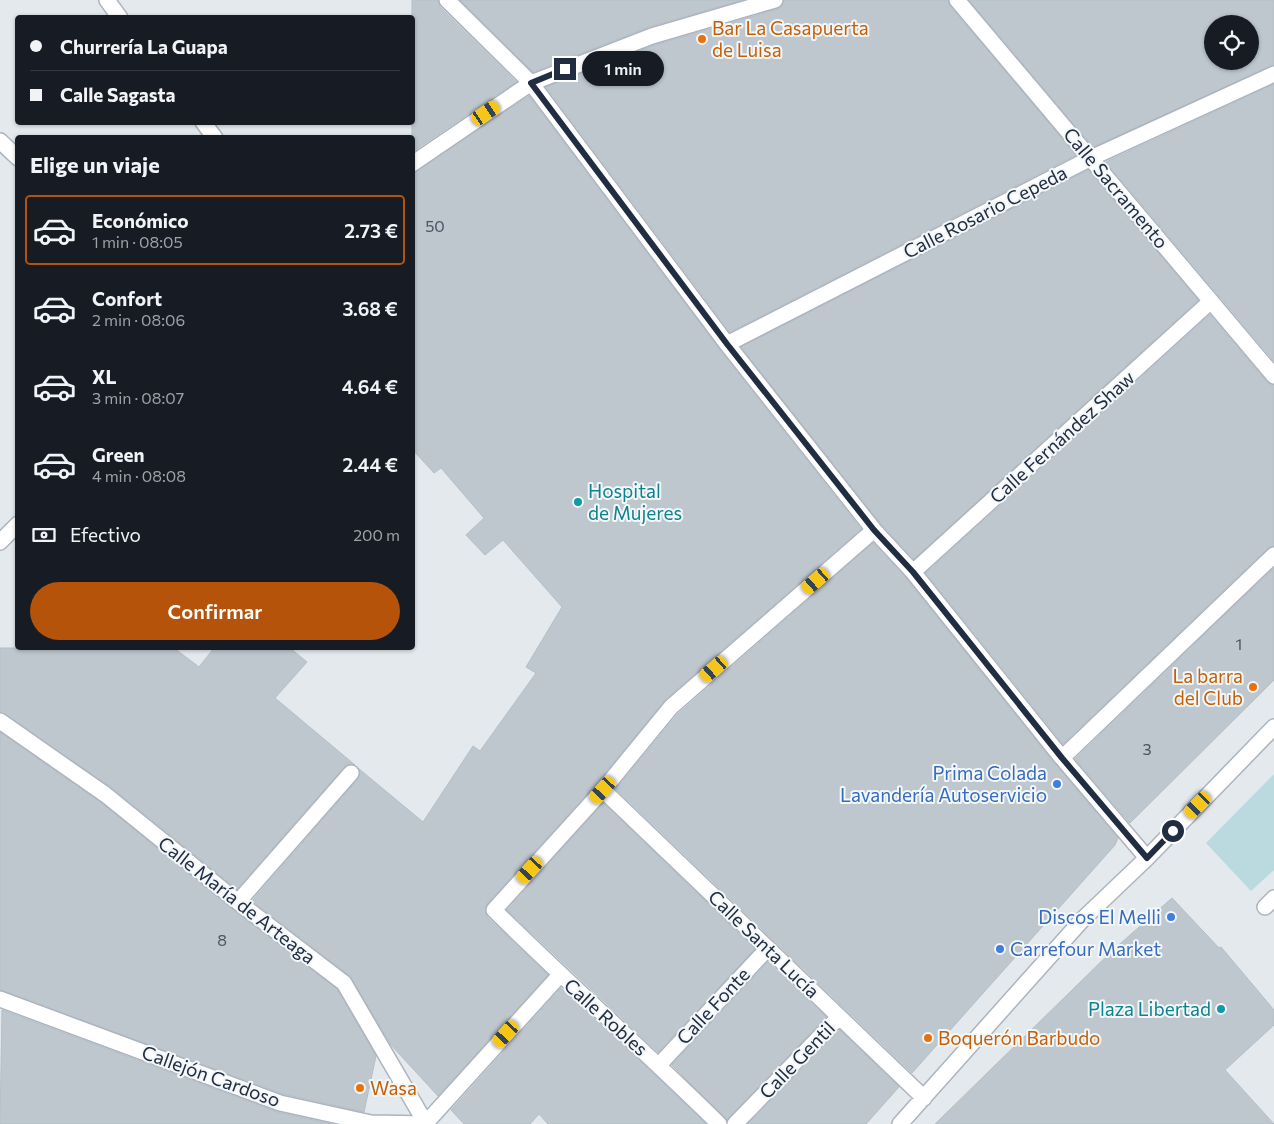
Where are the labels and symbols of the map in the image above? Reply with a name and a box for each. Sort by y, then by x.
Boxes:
place label: Bar La Casapuerta de Luisa [712,16,869,61]
marker: Bar La Casapuerta de Luisa [696,33,708,45]
callout: 1 min [582,52,665,86]
route end [554,58,576,80]
car [469,98,502,128]
street label: Calle Sacramento [1059,123,1174,253]
street label: Calle Rosario Cepeda [899,160,1071,263]
house number: 50 [425,216,445,235]
street label: Calle Fernández Shaw [984,366,1139,508]
place label: Hospital de Mujeres [588,479,682,524]
marker: Hospital de Mujeres [572,496,584,508]
car [799,565,832,597]
house number: 1 [1236,634,1242,653]
car [697,653,730,685]
place label: La barra del Club [1172,664,1243,709]
marker: La barra del Club [1247,681,1259,693]
house number: 3 [1142,739,1152,758]
place label: Prima Colada Lavandería Autoservicio [840,761,1047,806]
car [587,774,618,806]
marker: Prima Colada Lavandería Autoservicio [1051,778,1063,790]
car [1182,789,1213,821]
route start [1162,820,1184,842]
street label: Calle María de Arteaga [154,831,321,968]
car [514,854,545,886]
street label: Calle Santa Lucía [704,885,825,1002]
place label: Discos El Melli [1038,905,1161,928]
marker: Discos El Melli [1165,911,1177,923]
house number: 8 [217,930,227,949]
place label: Carrefour Market [1010,937,1161,960]
marker: Carrefour Market [994,943,1006,955]
street label: Calle Fonte [671,962,754,1049]
street label: Calle Robles [560,973,653,1060]
place label: Plaza Libertad [1088,997,1211,1020]
marker: Plaza Libertad [1215,1003,1227,1015]
street label: Calle Gentil [754,1016,839,1103]
car [490,1018,521,1050]
place label: Boquerón Barbudo [938,1026,1100,1049]
marker: Boquerón Barbudo [922,1032,934,1044]
street label: Callejón Cardoso [139,1040,284,1111]
place label: Wasa [370,1076,417,1099]
marker: Wasa [354,1082,366,1094]

